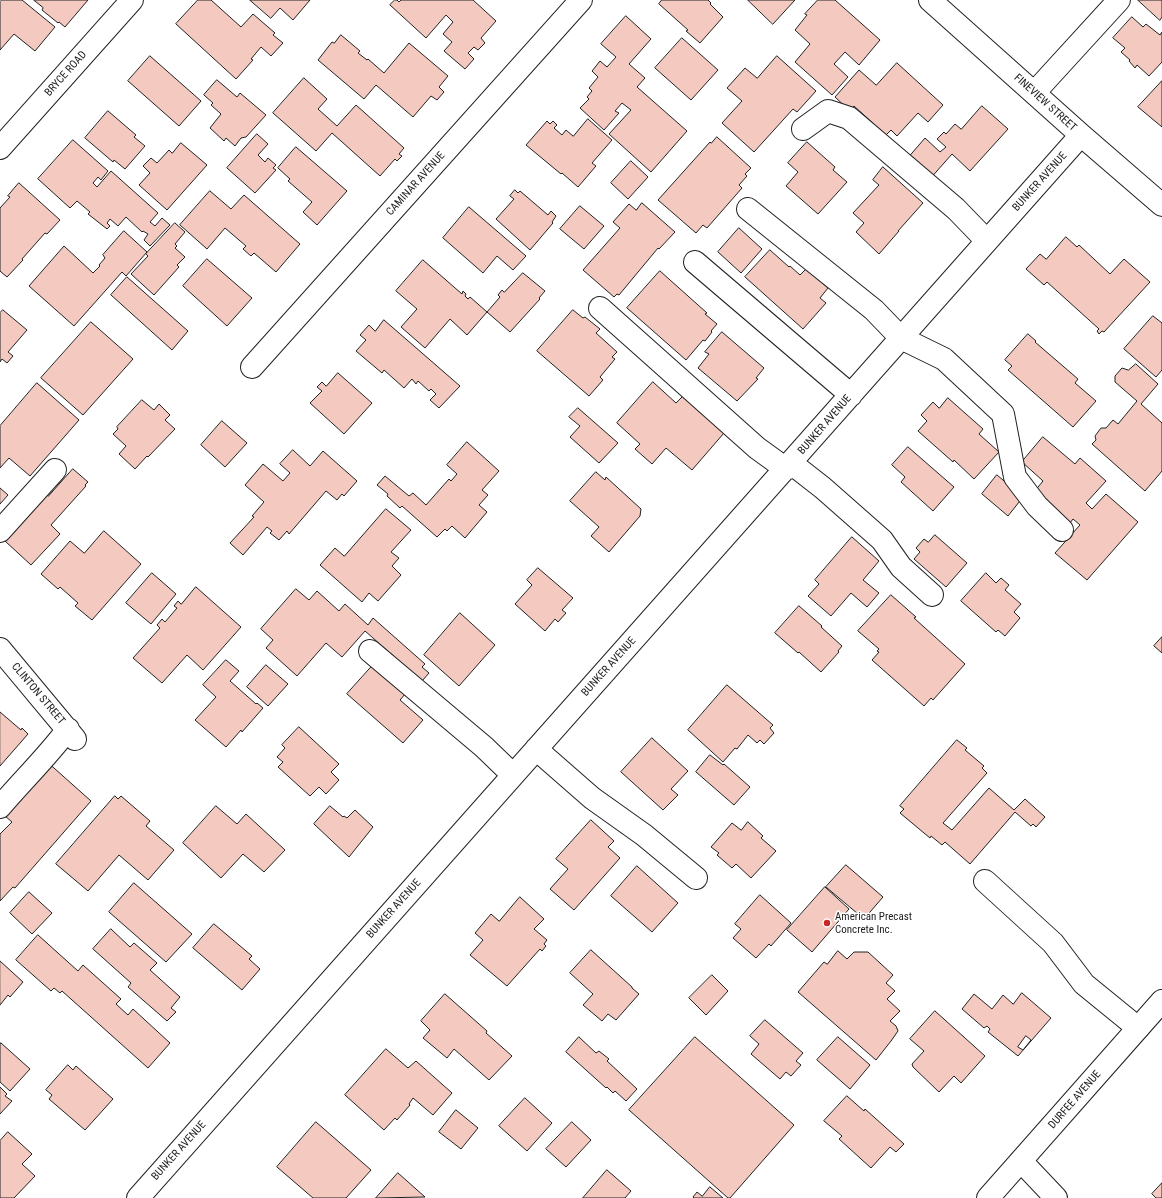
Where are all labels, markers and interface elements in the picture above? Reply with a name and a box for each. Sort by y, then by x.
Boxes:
street label: BRYCE ROAD [42,49,90,99]
street label: FINEVIEW STREET [1011,71,1079,135]
street label: CAMINAR AVENUE [384,149,448,219]
street label: BUNKER AVENUE [1010,150,1070,214]
street label: BUNKER AVENUE [795,392,855,458]
street label: BUNKER AVENUE [579,635,639,699]
street label: CLINTON STREET [8,660,68,728]
street label: BUNKER AVENUE [364,877,424,941]
place label: American Precast Concrete Inc. [835,910,912,936]
marker: American Precast Concrete Inc. [822,918,832,928]
street label: DURFEE AVENUE [1046,1068,1104,1132]
street label: BUNKER AVENUE [149,1119,209,1183]

